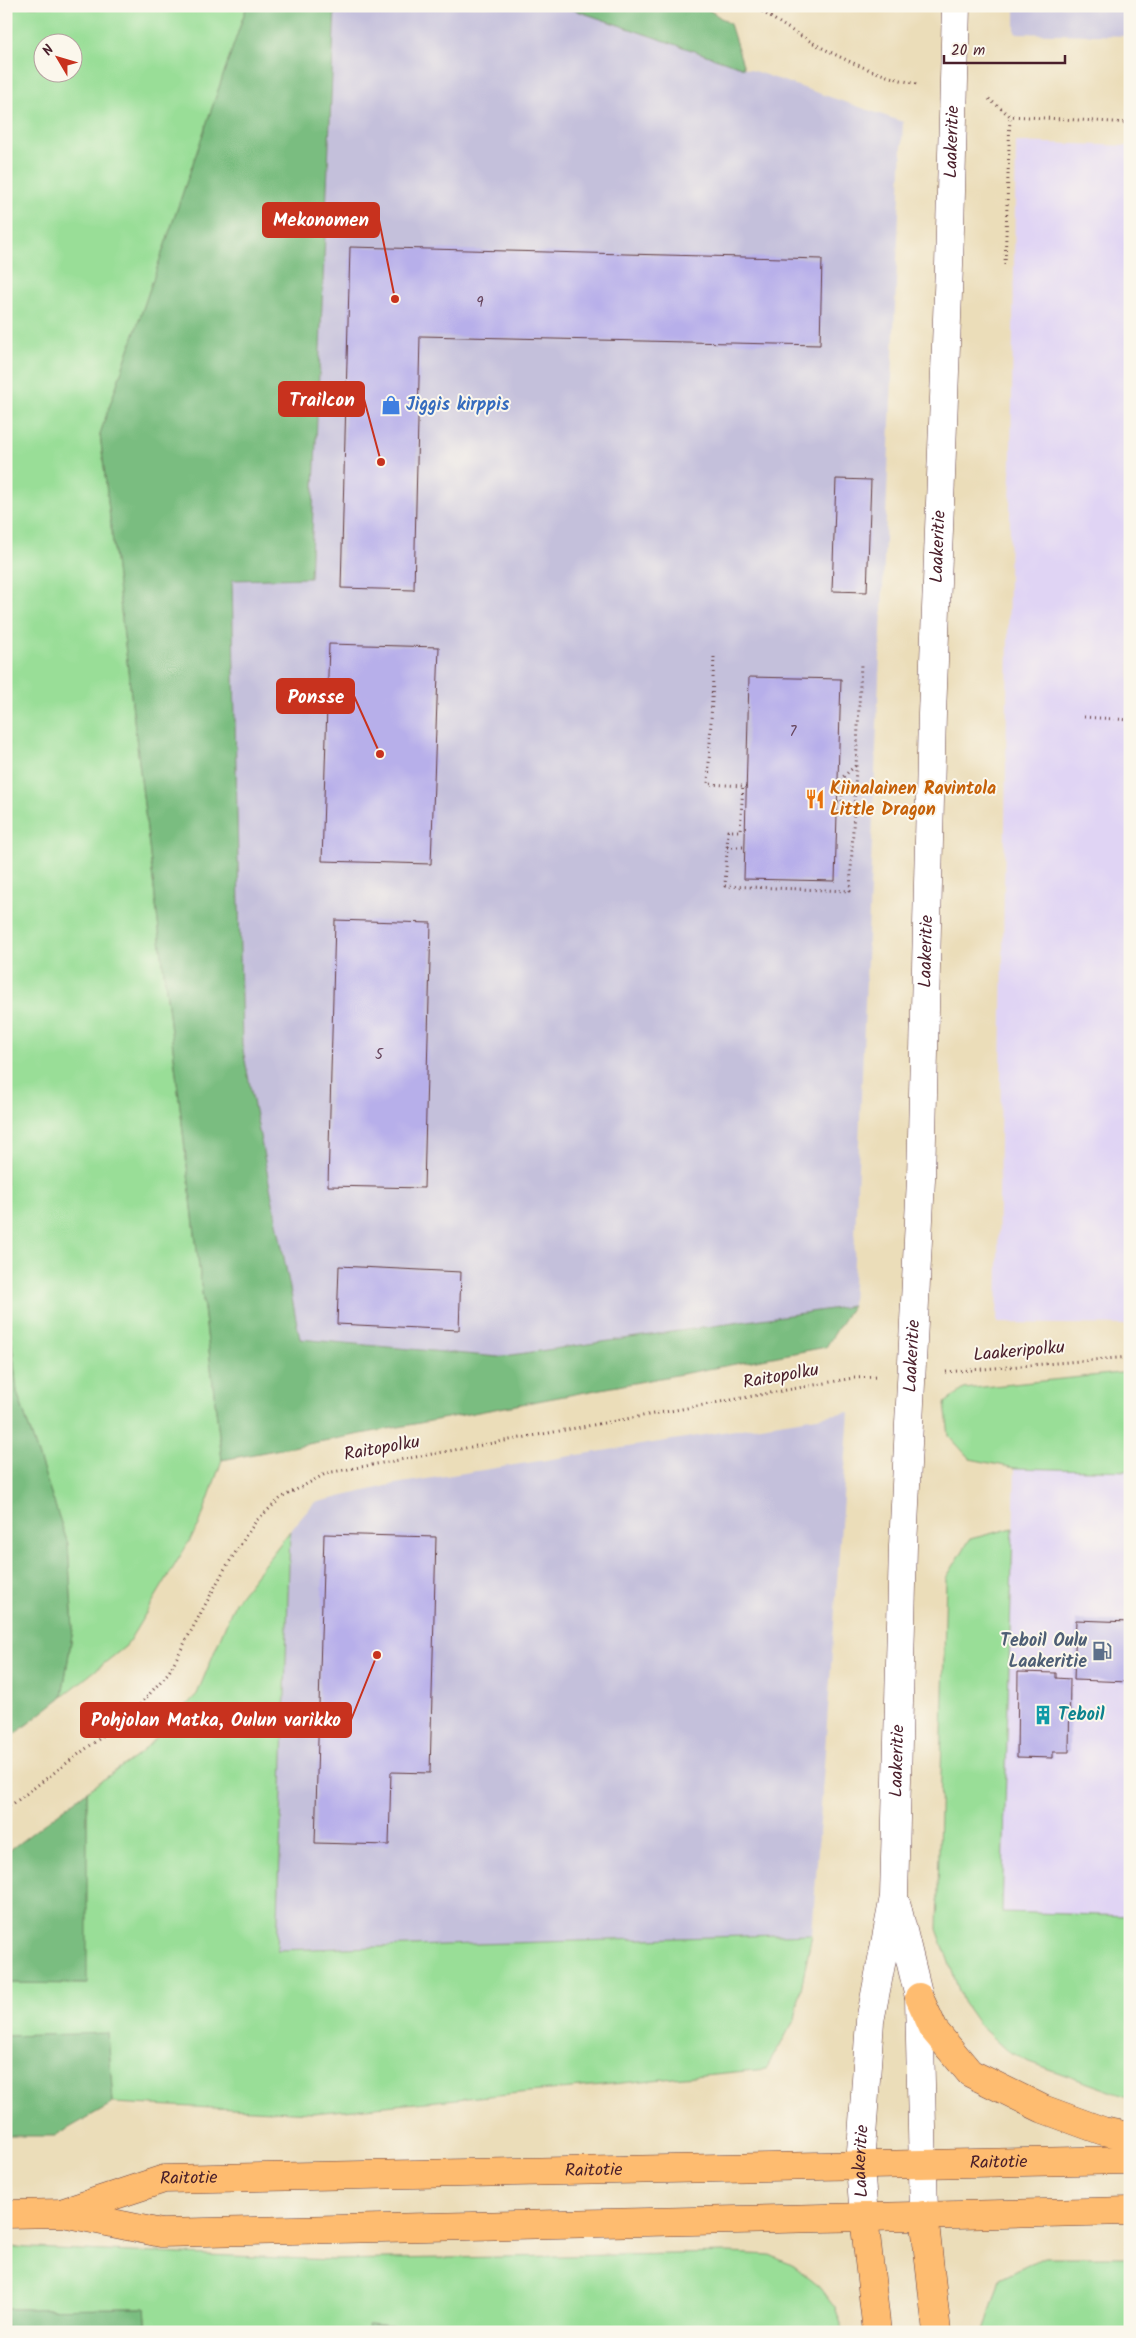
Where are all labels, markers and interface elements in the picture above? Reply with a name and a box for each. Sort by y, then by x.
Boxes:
north arrow [32,32,82,82]
scale bar [944,32,1065,64]
text: 20 m [951,39,985,63]
text: N [37,40,60,61]
street label: Laakeritie [937,105,968,179]
callout: Mekonomen [263,203,379,237]
text: Mekonomen [273,206,369,236]
house number: 9 [476,291,484,315]
callout: Trailcon [279,382,364,416]
text: Trailcon [289,386,355,416]
place label: Jiggis kirppis [406,391,510,420]
shop icon: Jiggis kirppis [380,394,402,416]
street label: Laakeritie [922,510,954,584]
callout: Ponsse [277,679,354,713]
text: Ponsse [288,683,344,713]
house number: 7 [790,720,798,744]
place label: Kiinalainen Ravintola Little Dragon [830,775,996,825]
restaurant icon: Kiinalainen Ravintola Little Dragon [804,788,826,810]
street label: Laakeritie [911,915,942,988]
house number: 5 [375,1043,384,1067]
street label: Laakeritie [896,1319,929,1393]
street label: Laakeripolku [972,1334,1066,1370]
street label: Raitopolku [741,1356,822,1398]
street label: Raitopolku [342,1428,423,1470]
place label: Teboil Oulu Laakeritie [1000,1627,1087,1677]
fuel station icon: Teboil Oulu Laakeritie [1091,1640,1113,1662]
place label: Teboil [1058,1701,1105,1730]
callout: Pohjolan Matka, Oulun varikko [81,1703,351,1737]
building icon: Teboil [1032,1704,1054,1726]
text: Pohjolan Matka, Oulun varikko [91,1706,341,1736]
street label: Laakeritie [882,1724,913,1798]
street label: Laakeritie [845,2124,877,2199]
street label: Raitotie [969,2148,1028,2178]
street label: Raitotie [564,2155,623,2186]
street label: Raitotie [160,2163,218,2194]

